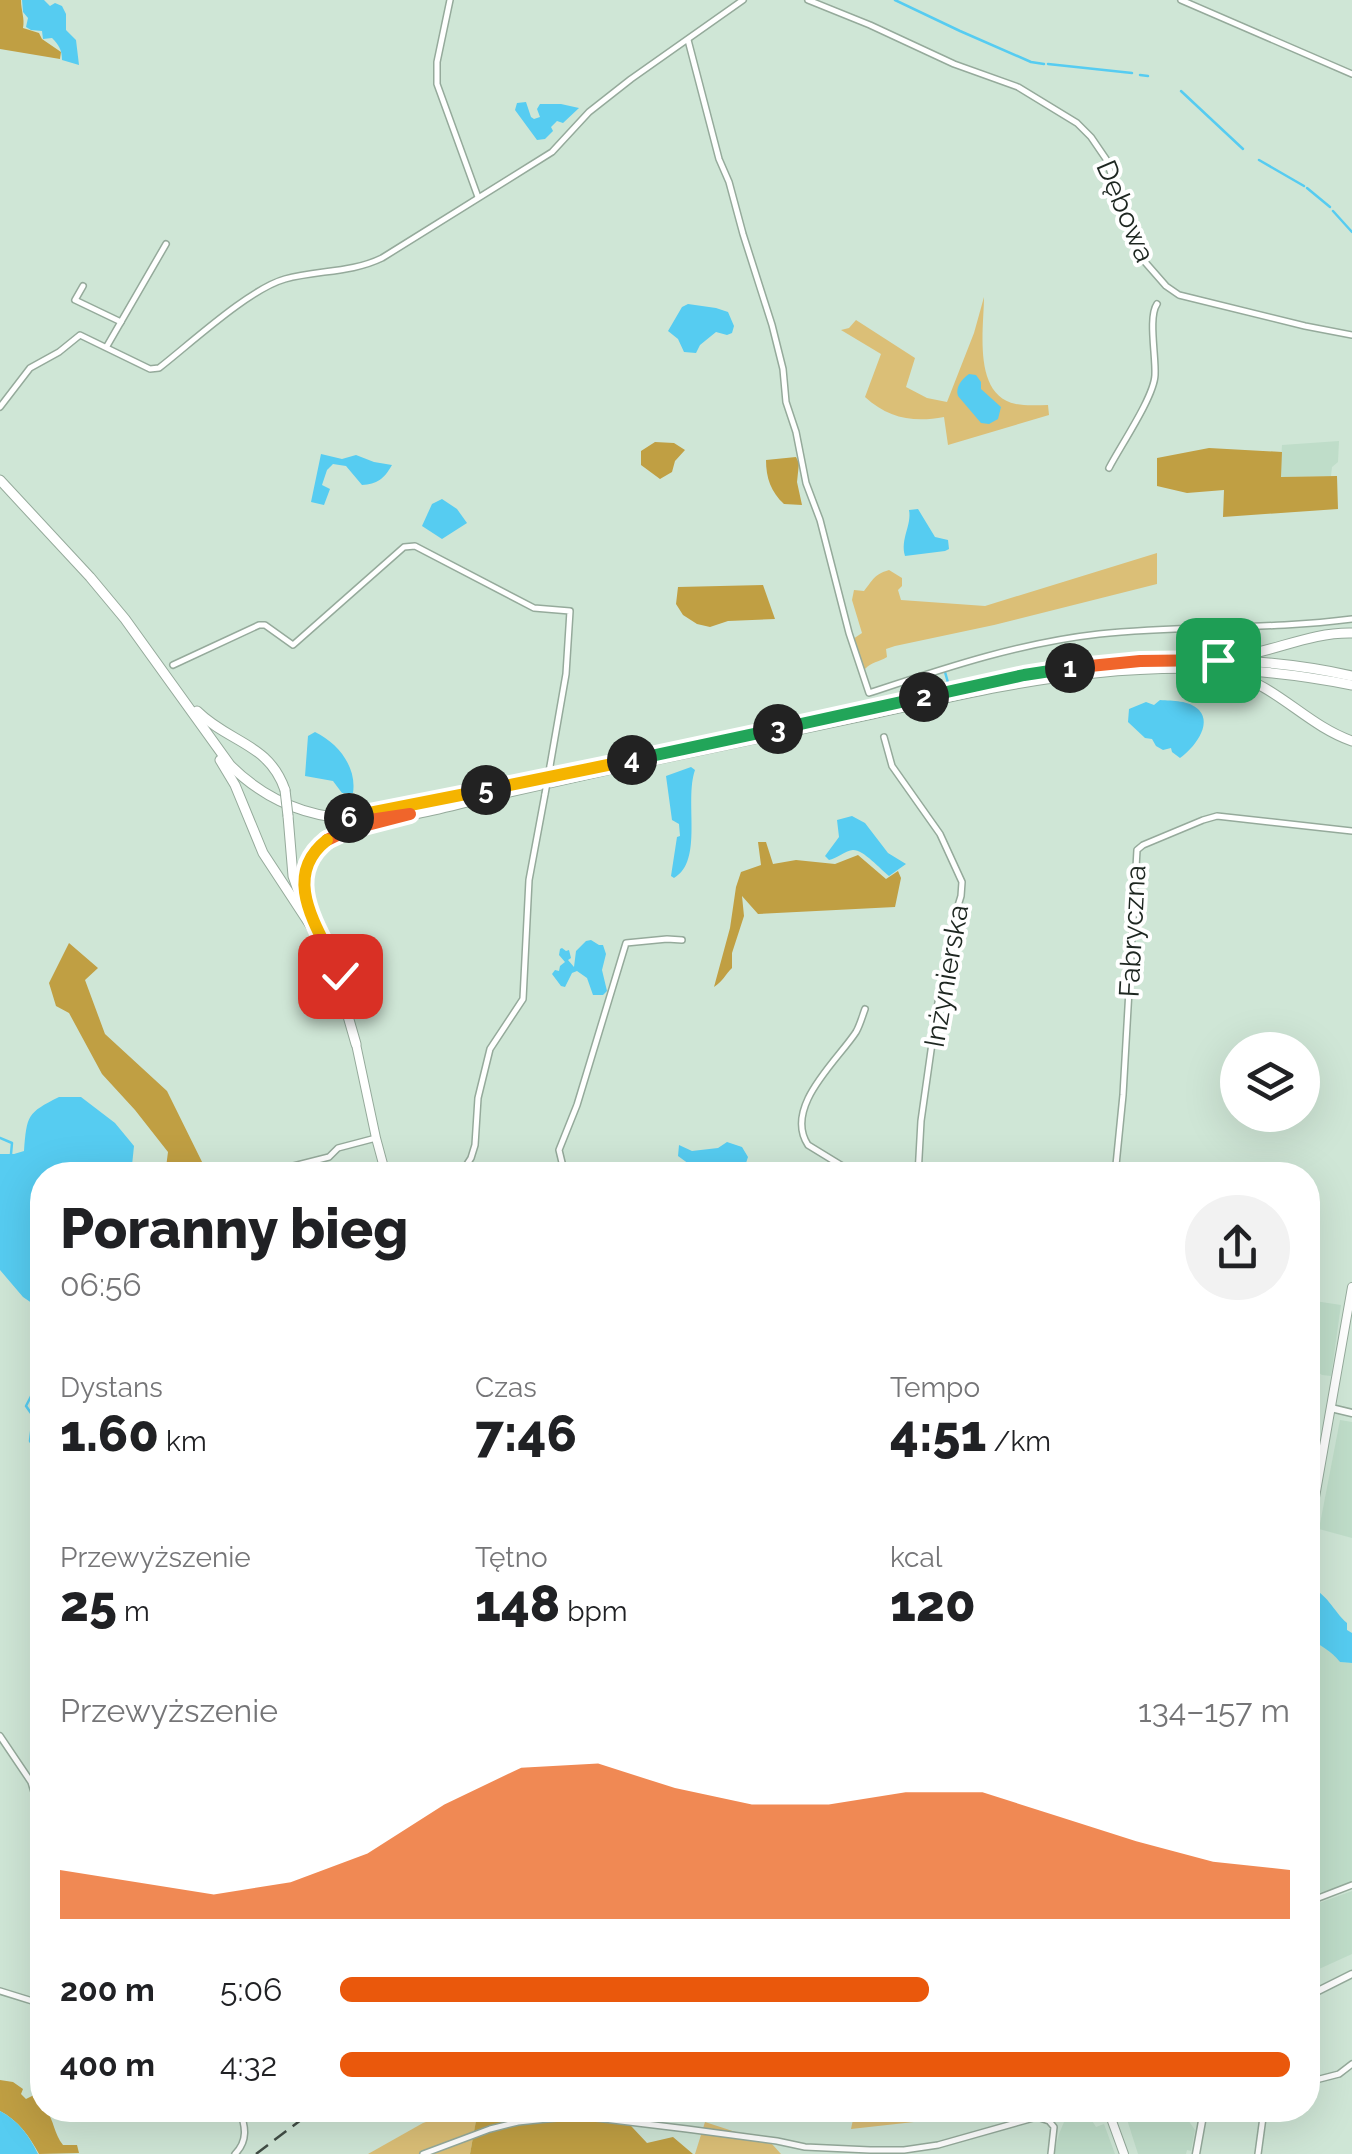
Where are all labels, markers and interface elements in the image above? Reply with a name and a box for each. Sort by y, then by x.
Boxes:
street label: Dębowa [1089,155,1162,267]
pin [1176,618,1261,703]
icon: arrive [1191,633,1246,688]
pin: 1 [1045,643,1095,693]
text: 1 [1063,651,1077,684]
pin: 2 [899,672,949,722]
text: 2 [916,680,932,713]
pin: 3 [753,704,803,754]
text: 3 [770,712,786,745]
pin: 4 [607,735,657,785]
text: 4 [624,743,640,776]
pin: 5 [461,765,511,815]
text: 5 [478,773,494,806]
pin: 6 [324,793,374,843]
text: 6 [341,801,358,834]
street label: Fabryczna [1113,864,1152,998]
street label: Inżynierska [918,902,975,1050]
pin [298,934,383,1019]
icon: check [313,949,368,1004]
map controls [1220,1032,1320,1132]
button: layers [1220,1032,1320,1132]
button: share [1185,1195,1290,1300]
text: Poranny bieg [60,1196,408,1261]
text: 06:56 [60,1266,142,1303]
text: Dystans [60,1371,163,1404]
text: Czas [475,1371,537,1404]
text: Tempo [890,1371,980,1404]
text: 1.60 [60,1404,159,1463]
text: 7:46 [475,1404,577,1463]
text: 4:51 [890,1404,986,1463]
text: km [159,1425,207,1458]
text: /km [986,1425,1051,1458]
text: Przewyższenie [60,1541,251,1574]
text: Tętno [475,1541,548,1574]
text: kcal [890,1541,942,1574]
text: 25 [60,1574,117,1633]
text: 148 [475,1574,560,1633]
text: 120 [890,1574,976,1633]
text: m [117,1595,150,1628]
text: bpm [560,1595,628,1628]
text: Przewyższenie [60,1692,278,1729]
text: 134–157 m [1138,1692,1290,1729]
text: 200 m [60,1971,155,2008]
text: 5:06 [220,1971,282,2008]
text: 400 m [60,2046,155,2083]
text: 4:32 [220,2046,277,2083]

